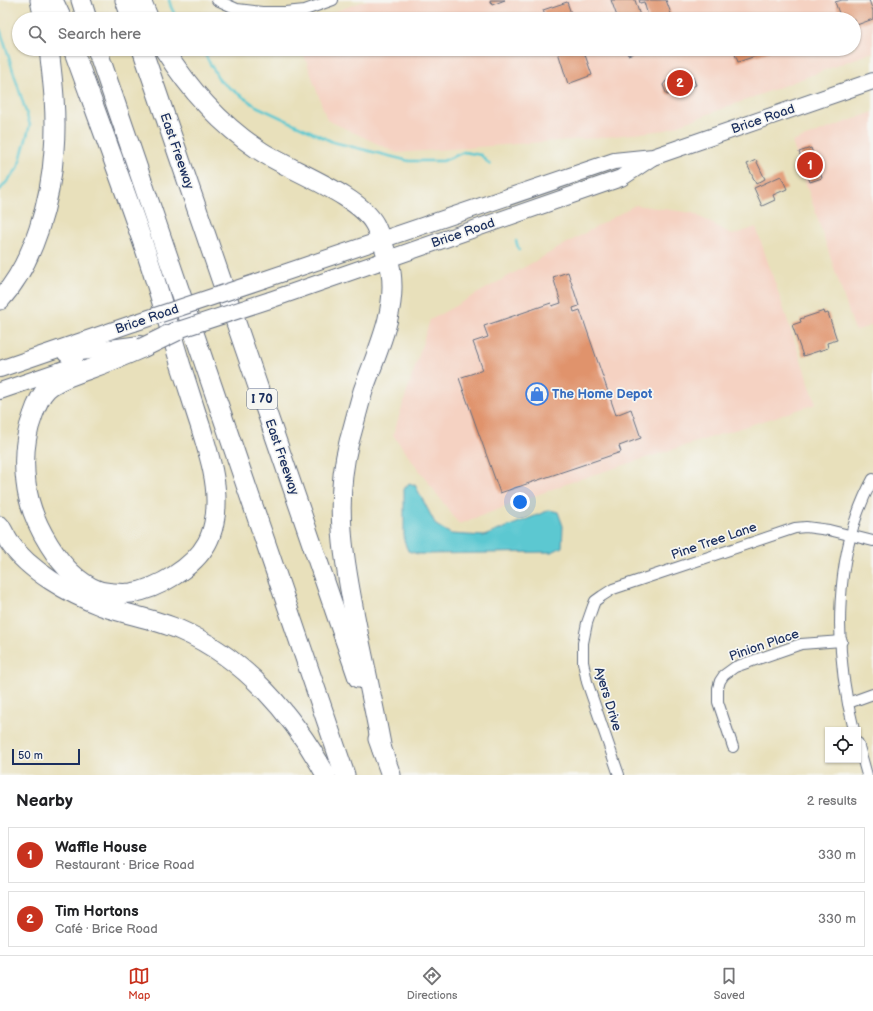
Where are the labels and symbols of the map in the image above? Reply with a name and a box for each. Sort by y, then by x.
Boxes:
pin: 2 [667,68,693,98]
street label: Brice Road [729,101,797,137]
street label: East Freeway [157,111,198,191]
pin: 1 [797,150,823,180]
street label: Brice Road [429,215,497,251]
street label: Brice Road [113,301,181,337]
shop icon: The Home Depot [524,381,550,407]
place label: The Home Depot [552,386,653,402]
road number: I 70 [247,389,277,409]
street label: East Freeway [262,417,303,497]
your location [510,492,530,512]
street label: Pine Tree Lane [669,519,759,563]
street label: Pinion Place [727,625,801,664]
street label: Ayers Drive [591,665,625,733]
scale bar [12,747,80,766]

